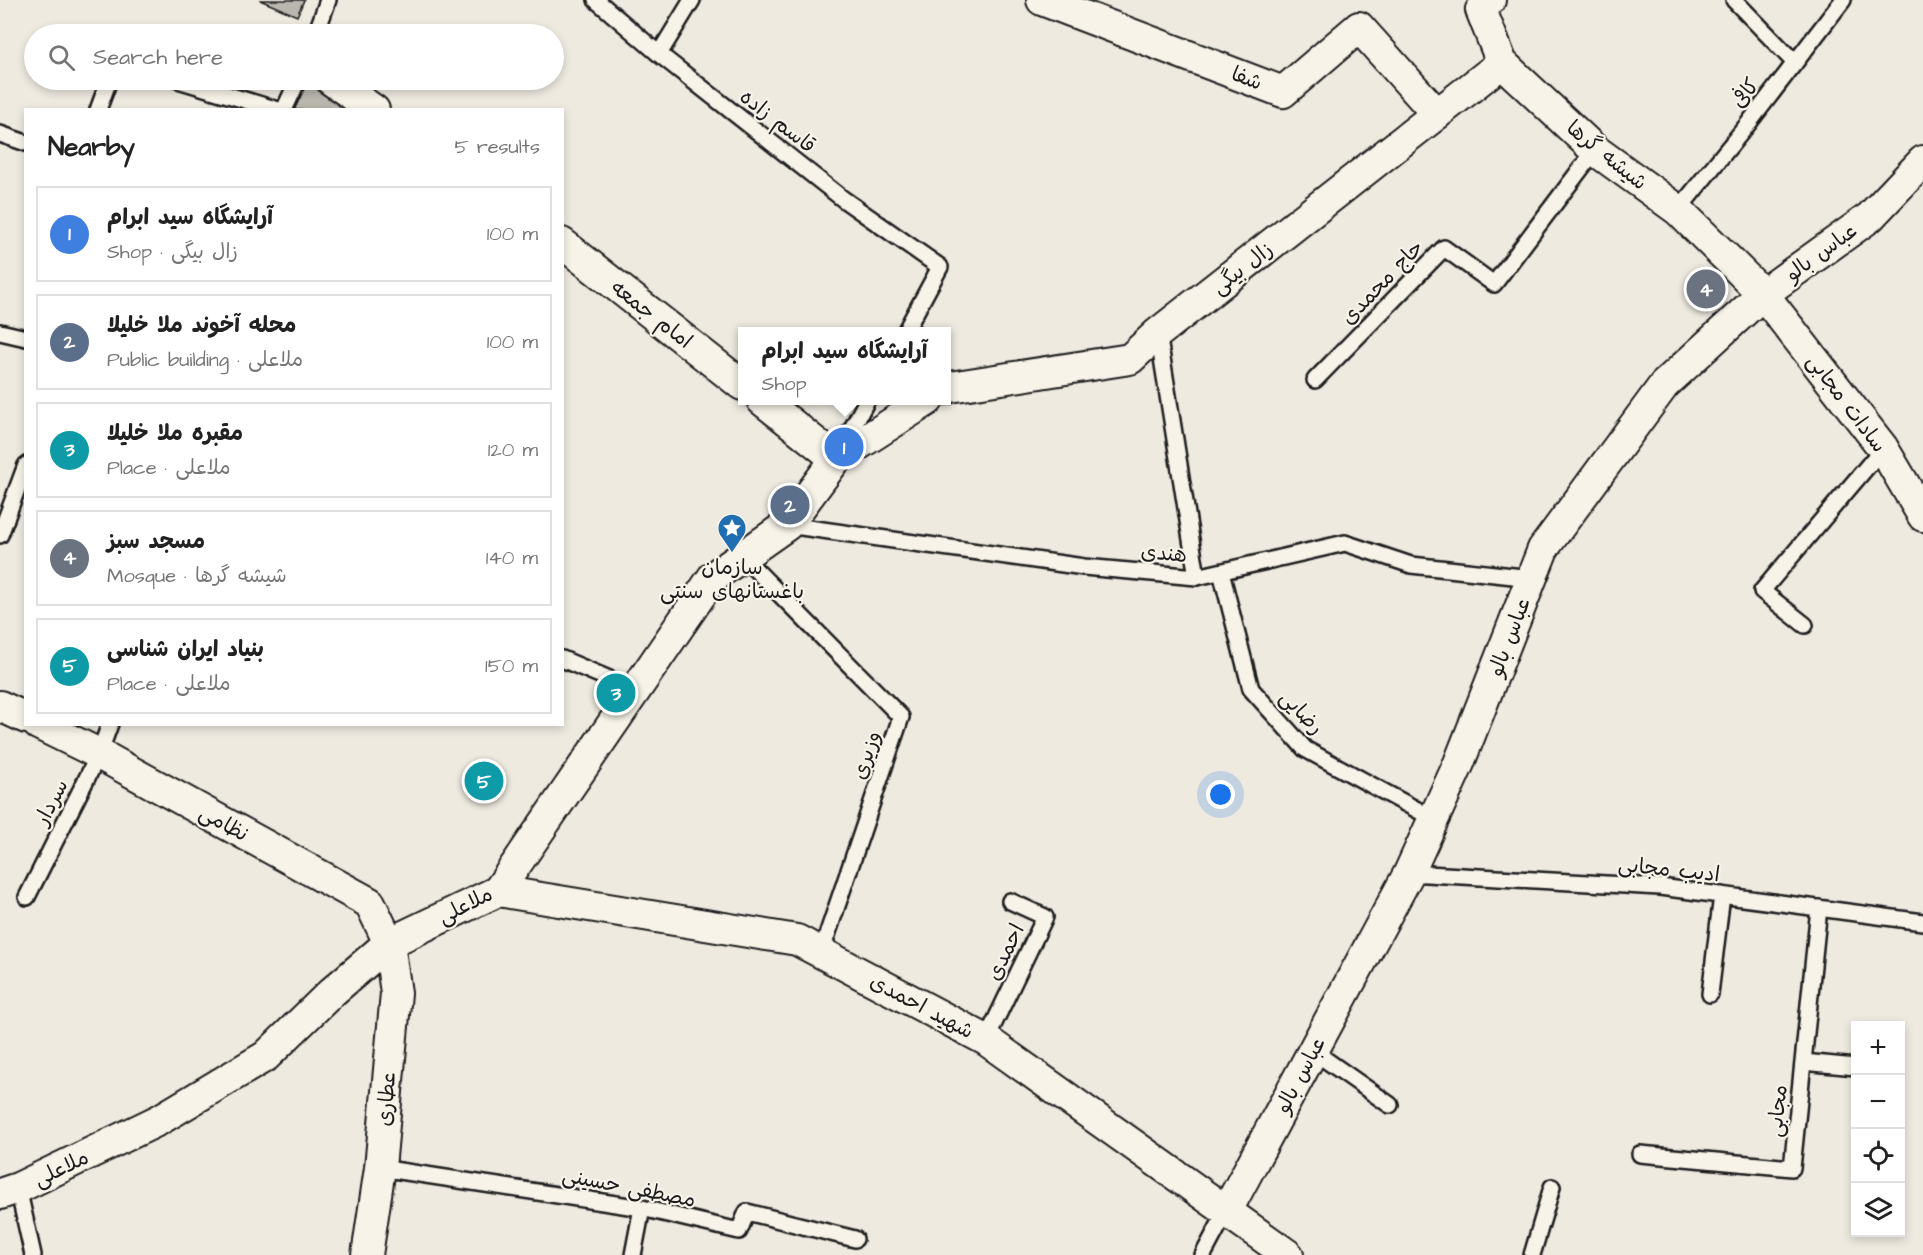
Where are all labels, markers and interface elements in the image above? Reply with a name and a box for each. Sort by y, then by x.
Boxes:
search box [24,24,564,90]
icon: search [45,41,78,74]
text: Search here [93,42,223,73]
street label: شفا [1227,59,1267,98]
street label: کافی [1724,72,1766,114]
street label: قاسم زاده [733,83,822,161]
street label: شیشه گرها [1560,114,1653,197]
text: Nearby [48,129,135,165]
text: 5 results [455,133,540,161]
text: آرایشگاه سید ابرام [107,202,273,233]
street label: عباس بالو [1779,216,1863,289]
text: 1 [68,220,71,248]
text: 100 m [487,220,538,248]
street label: حاج محمدی [1334,233,1430,331]
street label: زال بیگی [1206,235,1279,301]
text: Shop · زال بیگی [107,238,238,266]
pin: 4 [1686,266,1726,312]
street label: امام جمعه [604,273,699,356]
text: محله آخوند ملا خلیلا [107,310,296,341]
popup [738,327,951,405]
text: 2 [64,328,75,356]
text: 100 m [487,328,538,356]
text: آرایشگاه سید ابرام [762,336,927,367]
text: Public building · ملاعلی [107,346,303,374]
street label: سادات مجابی [1800,348,1893,459]
text: Shop [762,370,807,398]
text: مقبره ملا خلیلا [107,418,243,449]
pin: 1 [824,424,864,470]
text: 3 [64,436,75,464]
text: 120 m [488,436,538,464]
text: Place · ملاعلی [107,454,231,482]
pin: 2 [770,482,810,528]
place icon: سازمان باغستانهای سنتی [716,512,748,554]
text: مسجد سبز [107,526,205,557]
street label: هندی [1140,537,1188,570]
text: 4 [63,544,76,572]
text: 140 m [486,544,538,572]
place label: سازمان باغستانهای سنتی [660,553,804,606]
text: Mosque · شیشه گرها [107,562,287,590]
street label: عباس بالو [1481,593,1538,682]
text: بنیاد ایران شناسی [107,634,264,665]
text: 5 [62,652,77,680]
text: 150 m [485,652,538,680]
text: Place · ملاعلی [107,670,231,698]
pin: 3 [596,670,636,716]
street label: رضایی [1273,683,1330,741]
street label: وزیری [845,727,888,783]
pin: 5 [464,758,504,804]
street label: سردار [27,774,75,832]
your location [1206,780,1235,809]
street label: نظامی [194,798,254,849]
street label: ادیب مجابی [1617,850,1721,889]
street label: ملاعلی [433,879,498,932]
street label: احمدی [979,919,1032,986]
street label: شهید احمدی [865,967,979,1046]
map controls [1851,1021,1905,1237]
button: + [1851,1021,1905,1075]
street label: عباس بالو [1268,1032,1333,1119]
street label: عطاری [370,1071,403,1128]
button: − [1851,1075,1905,1129]
street label: مجابی [1760,1083,1795,1139]
button: locate [1851,1129,1905,1183]
street label: ملاعلی [29,1143,94,1194]
street label: مصطفی حسینی [560,1160,698,1215]
button: layers [1851,1183,1905,1237]

